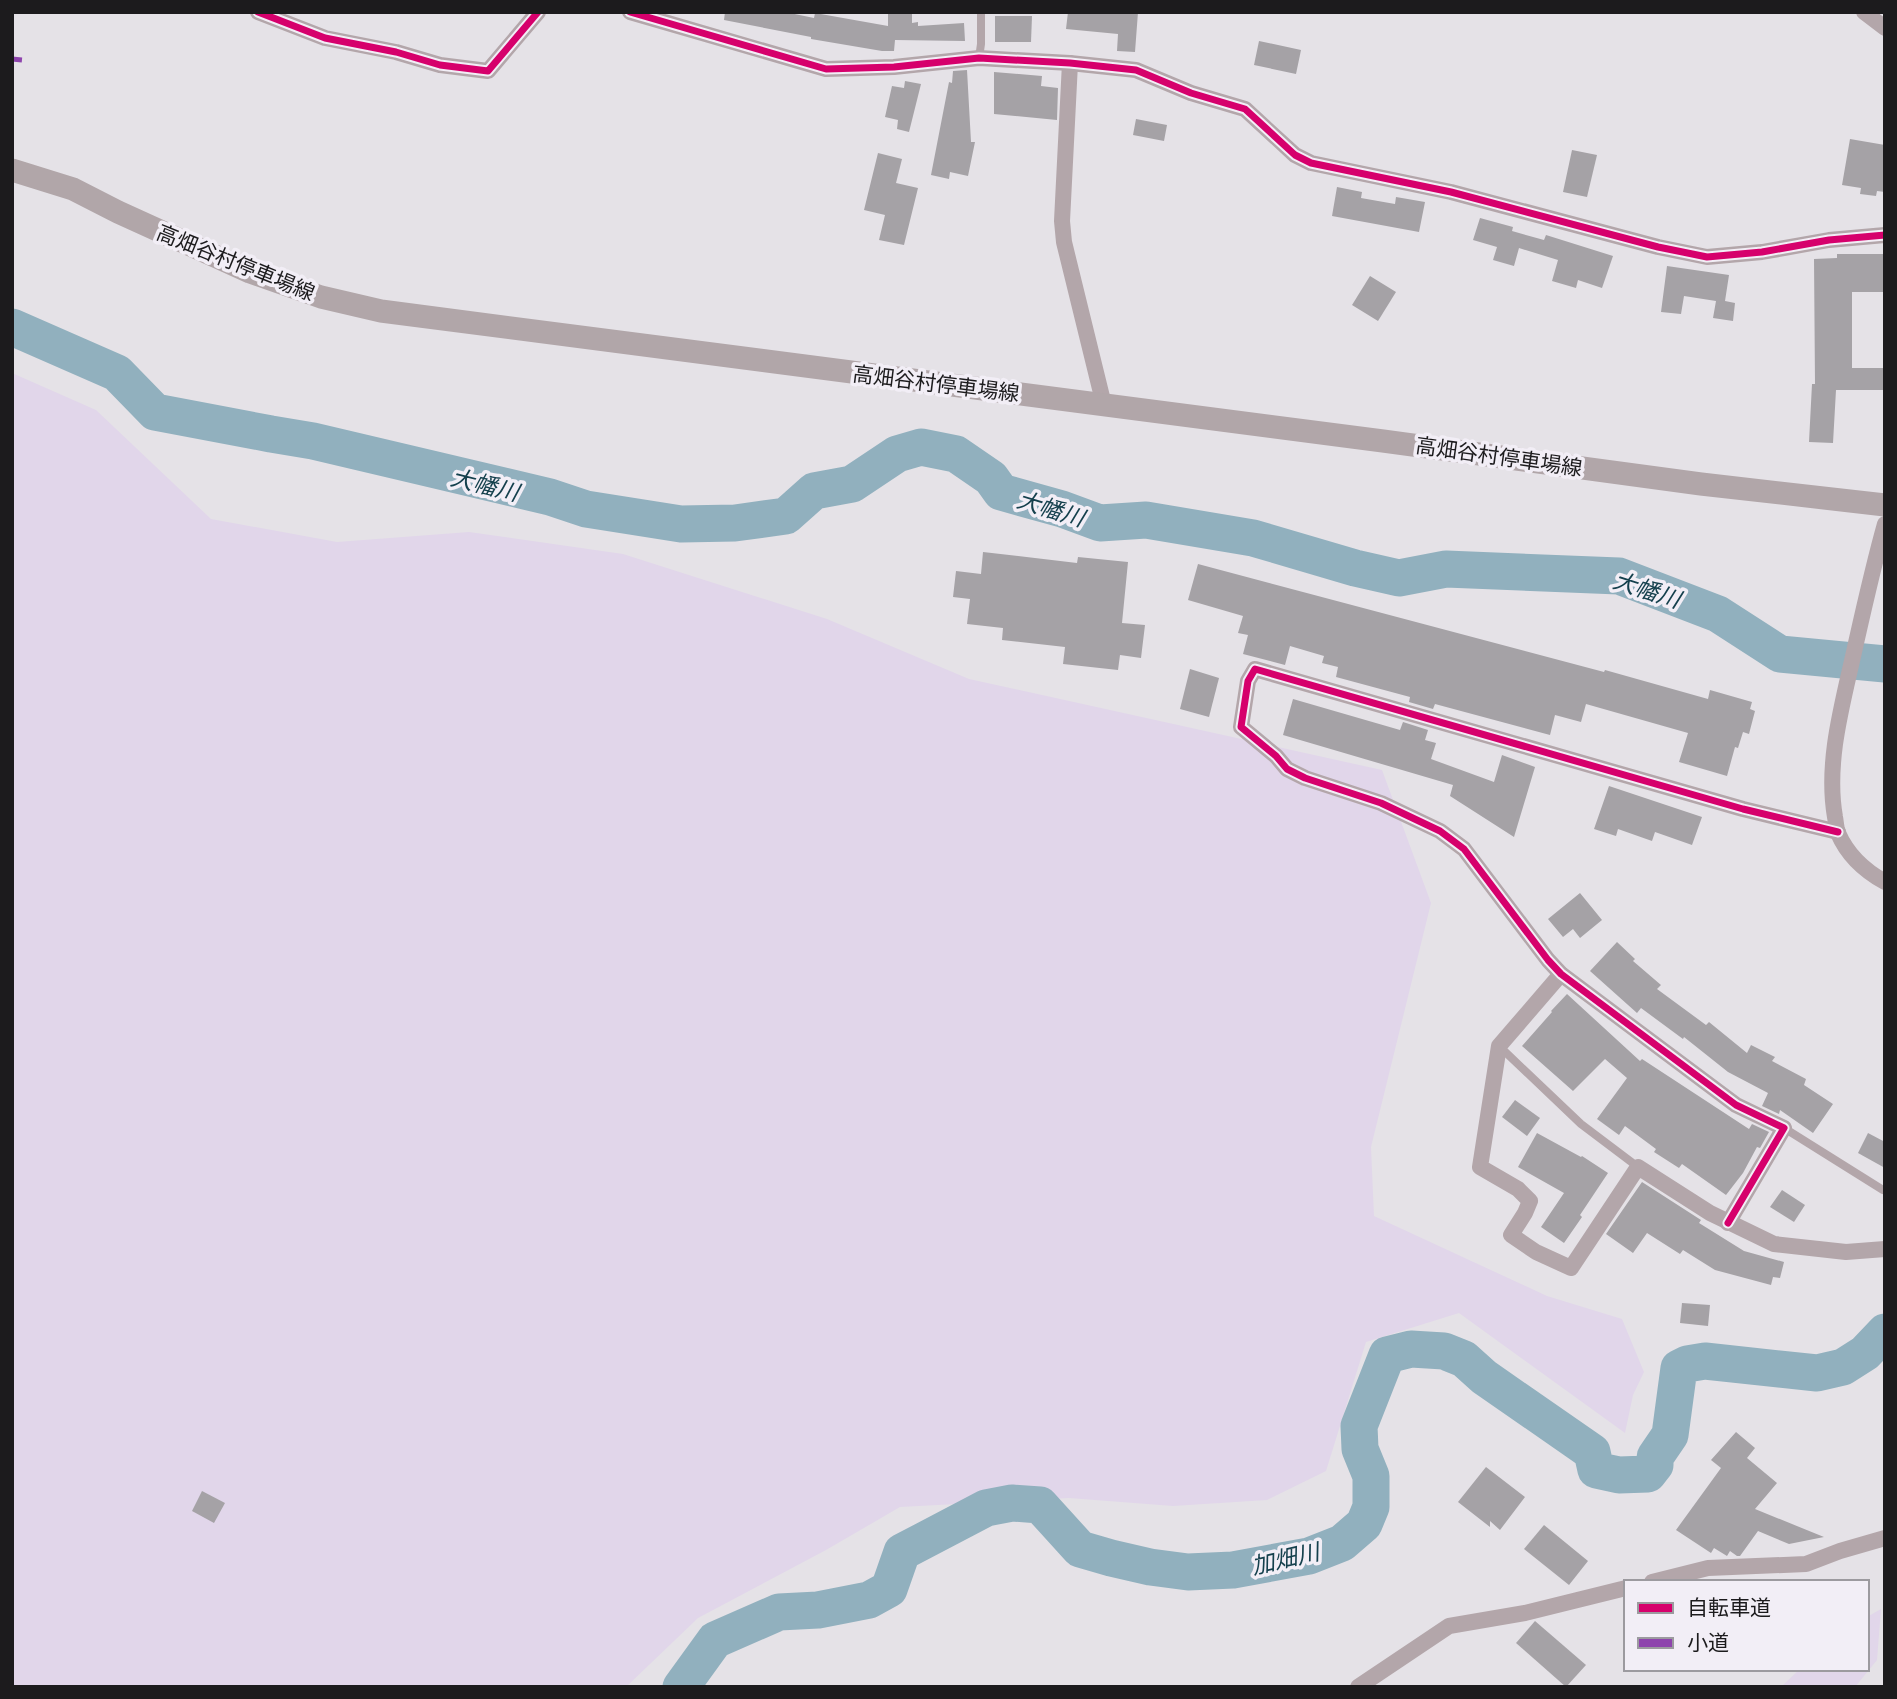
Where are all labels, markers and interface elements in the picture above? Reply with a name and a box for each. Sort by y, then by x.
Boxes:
street label: 高畑谷村停車場線 [153,218,319,306]
street label: 高畑谷村停車場線 [851,360,1021,406]
street label: 高畑谷村停車場線 [1414,431,1584,481]
water label: 大幡川 [448,462,525,507]
water label: 大幡川 [1014,485,1091,532]
water label: 大幡川 [1610,565,1687,614]
water label: 加畑川 [1248,1536,1325,1579]
legend [1624,1580,1869,1671]
text: 自転車道 [1687,1594,1771,1620]
text: 小道 [1687,1629,1729,1655]

